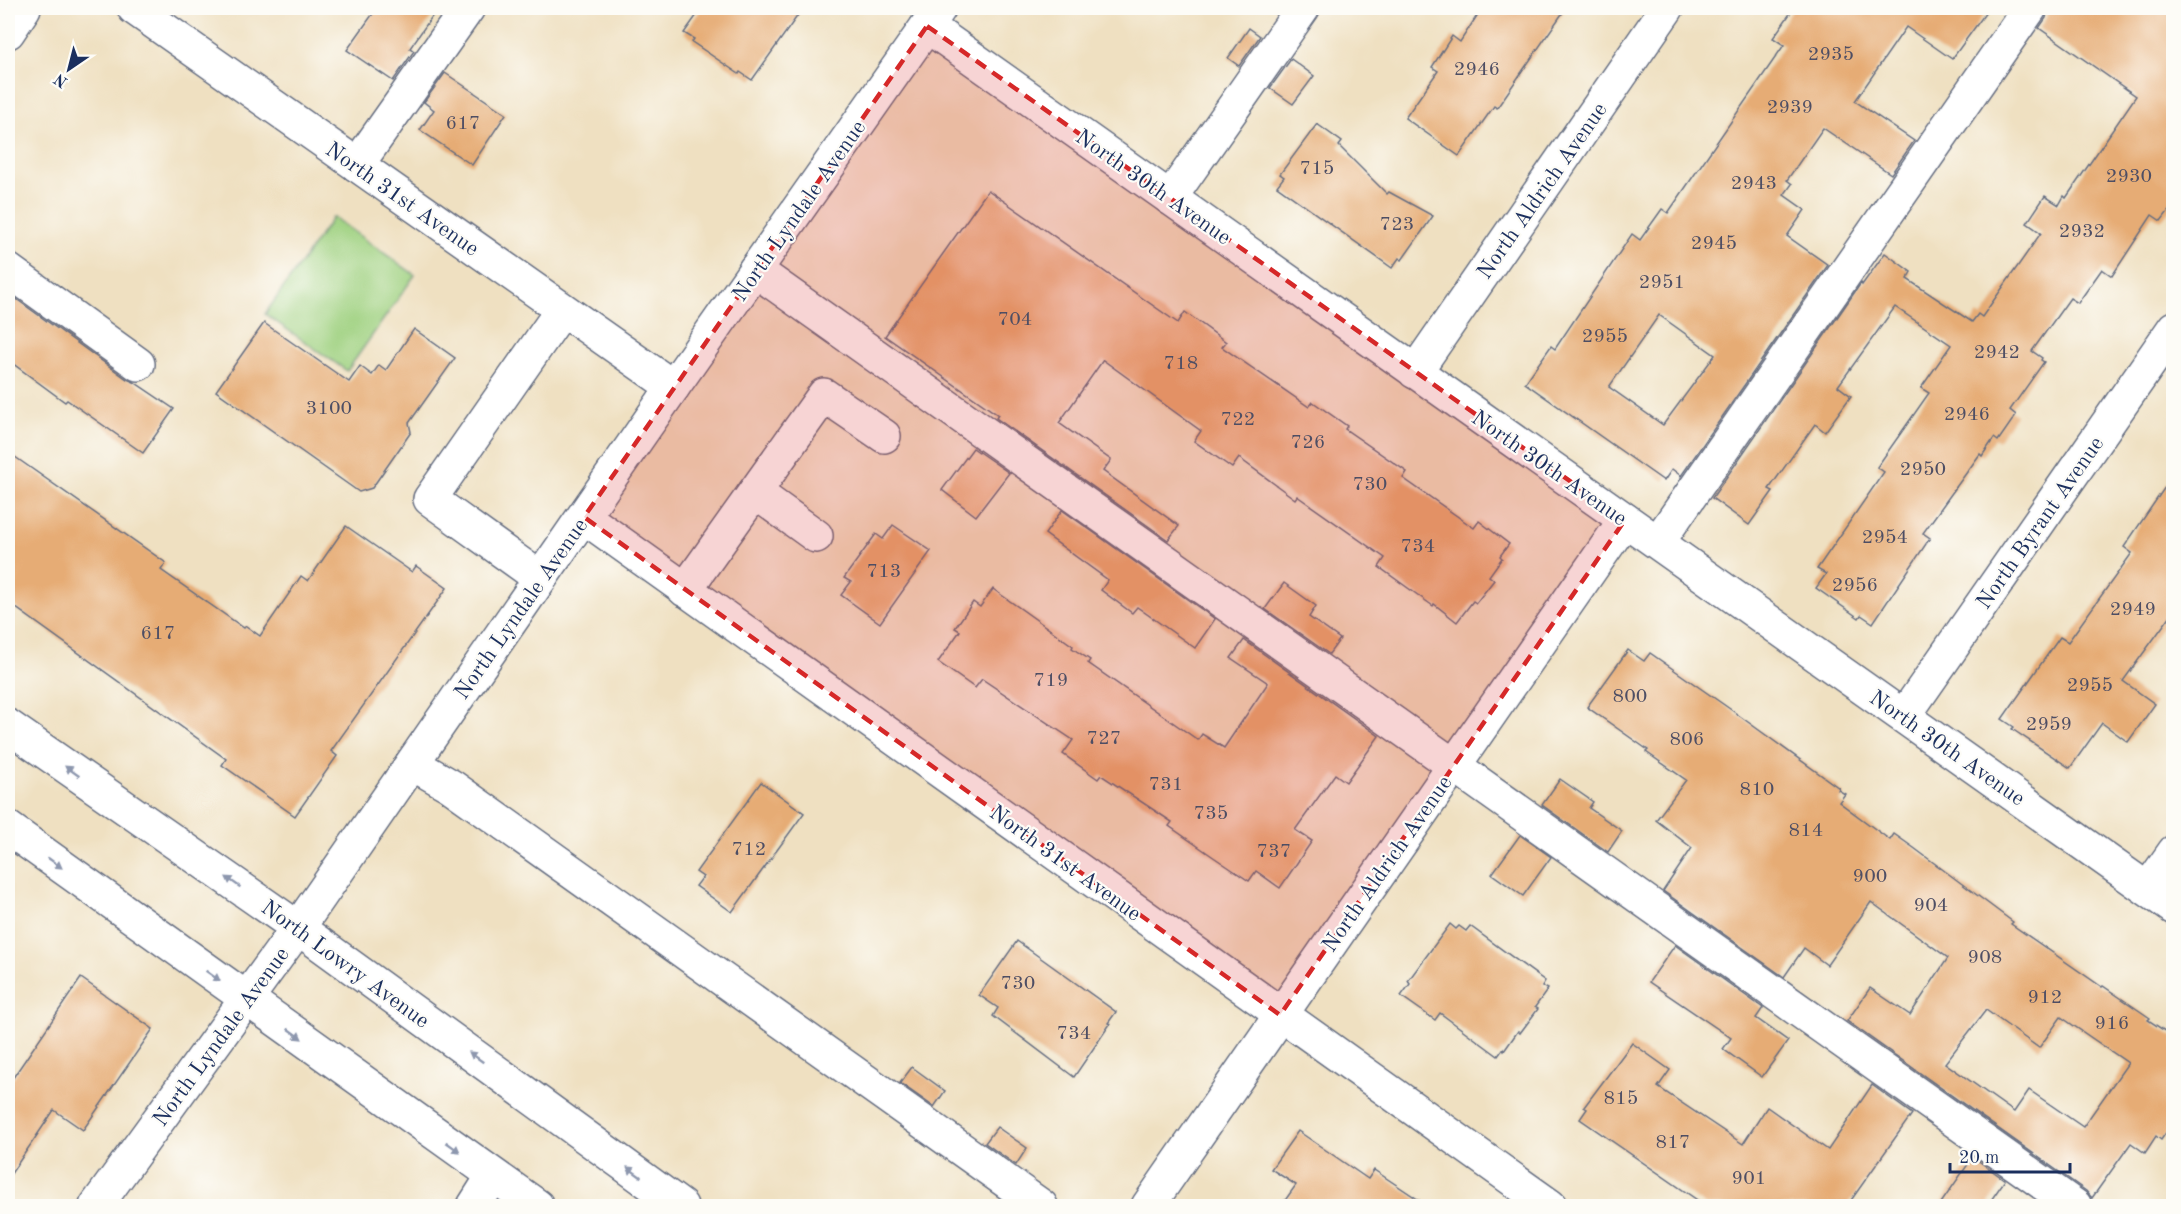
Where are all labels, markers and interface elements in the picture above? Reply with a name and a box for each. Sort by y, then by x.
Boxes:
north arrow [39,39,99,99]
house number: 2935 [1808,45,1854,65]
house number: 2946 [1454,60,1500,80]
text: N [51,69,71,90]
house number: 2939 [1767,98,1813,118]
street label: North Aldrich Avenue [1474,99,1612,283]
house number: 617 [446,114,480,134]
street label: North Lyndale Avenue [729,117,870,306]
street label: North 30th Avenue [1071,126,1234,249]
street label: North 31st Avenue [321,139,483,261]
house number: 715 [1300,159,1334,179]
house number: 2930 [2106,167,2152,187]
house number: 2943 [1731,174,1777,194]
house number: 723 [1380,215,1414,235]
house number: 2932 [2059,222,2105,242]
house number: 2945 [1691,234,1737,254]
house number: 2951 [1639,273,1685,293]
house number: 704 [998,310,1032,330]
house number: 2955 [1582,327,1628,347]
house number: 2942 [1974,343,2020,363]
house number: 718 [1164,354,1198,374]
house number: 3100 [306,399,352,419]
house number: 2946 [1944,405,1990,425]
street label: North 30th Avenue [1467,407,1630,530]
house number: 722 [1221,410,1255,430]
house number: 726 [1291,433,1325,453]
street label: North Byrant Avenue [1973,433,2108,613]
house number: 2950 [1900,460,1946,480]
house number: 730 [1353,475,1387,495]
street label: North Lyndale Avenue [451,515,592,704]
house number: 2954 [1862,528,1908,548]
house number: 734 [1401,537,1435,557]
house number: 713 [867,562,901,582]
house number: 2956 [1832,576,1878,596]
house number: 2949 [2110,600,2156,620]
house number: 617 [141,624,175,644]
house number: 719 [1034,671,1068,691]
house number: 2955 [2067,676,2113,696]
house number: 800 [1613,687,1647,707]
street label: North 30th Avenue [1865,687,2028,810]
house number: 2959 [2026,715,2072,735]
house number: 727 [1087,729,1121,749]
house number: 806 [1670,730,1704,750]
one-way arrow [65,765,81,777]
street label: North Aldrich Avenue [1319,772,1457,956]
house number: 731 [1149,775,1183,795]
house number: 810 [1740,780,1774,800]
street label: North 31st Avenue [985,801,1145,926]
house number: 735 [1194,804,1228,824]
house number: 814 [1789,821,1823,841]
house number: 712 [732,840,766,860]
house number: 737 [1257,842,1291,862]
one-way arrow [47,856,62,868]
house number: 900 [1853,867,1887,887]
one-way arrow [225,876,241,888]
street label: North Lowry Avenue [257,896,433,1033]
house number: 904 [1914,896,1948,916]
street label: North Lyndale Avenue [149,944,294,1131]
house number: 908 [1968,948,2002,968]
one-way arrow [205,970,221,982]
house number: 730 [1001,974,1035,994]
house number: 912 [2028,988,2062,1008]
house number: 916 [2095,1014,2129,1034]
house number: 734 [1057,1024,1091,1044]
one-way arrow [286,1028,302,1040]
one-way arrow [469,1051,485,1063]
house number: 815 [1604,1089,1638,1109]
house number: 817 [1656,1133,1690,1153]
scale bar [1950,1136,2070,1174]
one-way arrow [445,1141,461,1153]
text: 20 m [1959,1149,1999,1167]
one-way arrow [626,1166,642,1178]
house number: 901 [1732,1169,1766,1189]

